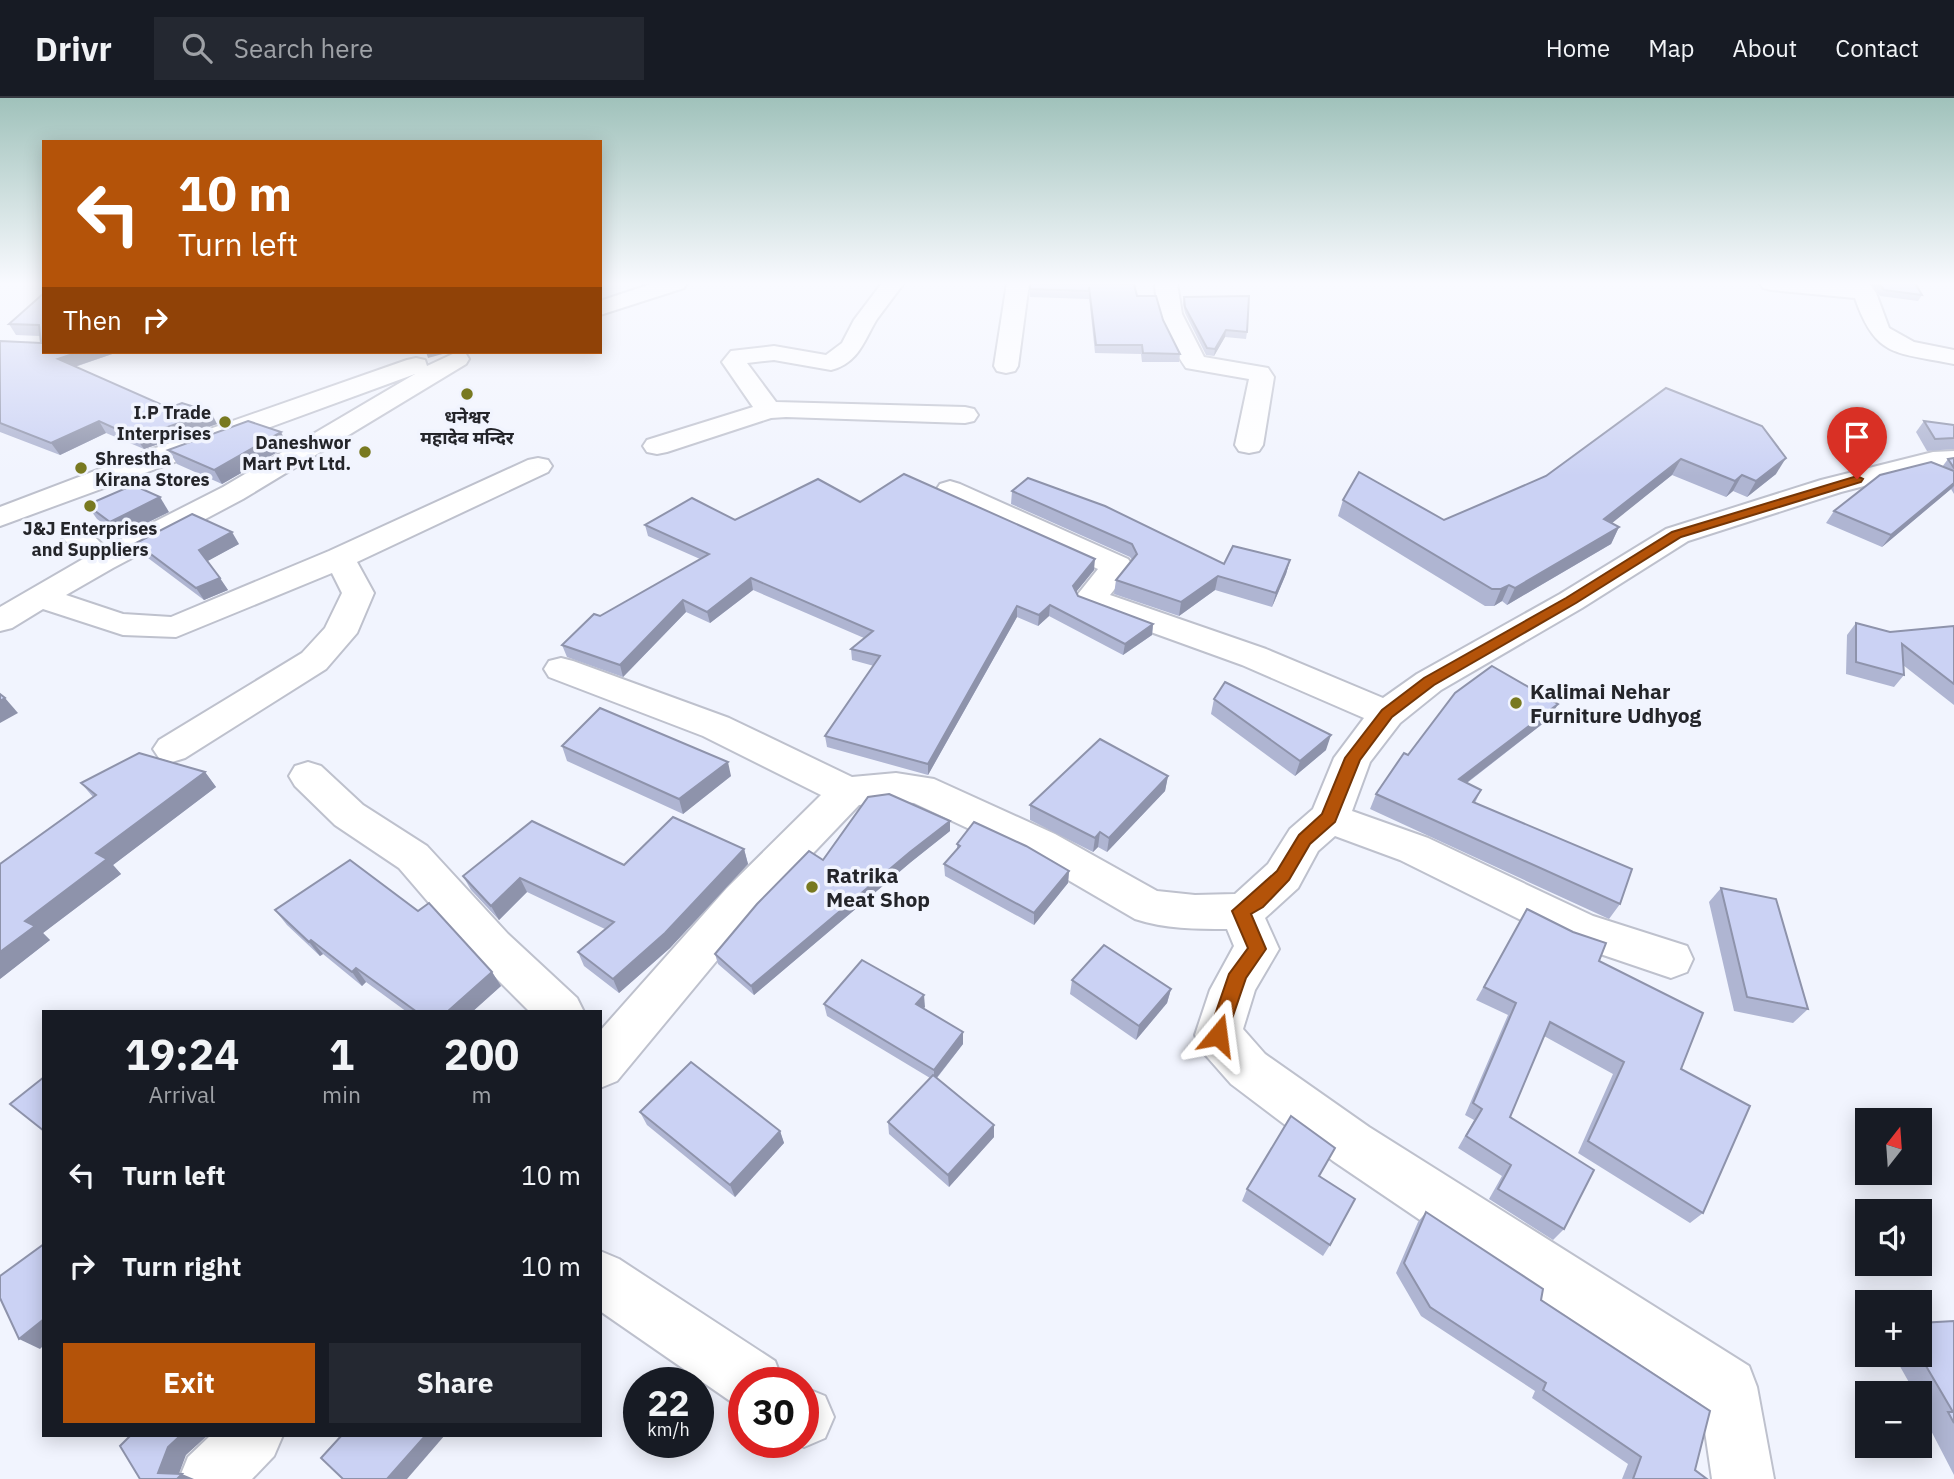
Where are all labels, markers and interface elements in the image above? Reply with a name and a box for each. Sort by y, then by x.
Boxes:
search box [154,17,644,80]
text: Drivr [35,27,112,70]
icon: search [178,29,216,67]
text: Search here [234,31,373,65]
text: Home [1546,32,1610,64]
text: Map [1648,32,1694,64]
text: About [1732,32,1797,64]
text: Contact [1835,32,1919,64]
text: 10 m [178,161,292,224]
icon: left [63,168,154,259]
text: Turn left [178,223,298,265]
icon: right [136,301,174,339]
text: Then [63,303,122,337]
marker: धनेश्वर महादेव मन्दिर [459,386,475,402]
place label: I.P Trade Interprises [117,401,211,445]
place label: धनेश्वर महादेव मन्दिर [420,405,515,449]
pin [1827,407,1887,479]
marker: I.P Trade Interprises [217,414,233,430]
icon: arrive [1838,418,1876,456]
place label: Daneshwor Mart Pvt Ltd. [242,431,351,475]
marker: Daneshwor Mart Pvt Ltd. [357,444,373,460]
place label: Shrestha Kirana Stores [95,447,210,491]
marker: Shrestha Kirana Stores [73,460,89,476]
marker: J&J Enterprises and Suppliers [82,498,98,514]
place label: J&J Enterprises and Suppliers [23,517,157,561]
place label: Kalimai Nehar Furniture Udhyog [1530,677,1702,729]
marker: Kalimai Nehar Furniture Udhyog [1508,695,1524,711]
place label: Ratrika Meat Shop [826,861,930,913]
marker: Ratrika Meat Shop [804,879,820,895]
position arrow [1181,998,1255,1072]
text: 19:24 [125,1027,239,1082]
text: 1 [329,1027,354,1082]
text: 200 [444,1027,519,1082]
text: Arrival [149,1079,216,1109]
text: min [322,1079,361,1109]
text: m [471,1079,492,1109]
north arrow [1855,1108,1932,1185]
map controls [1855,1108,1932,1458]
icon: left [63,1156,101,1194]
text: Turn left [122,1158,225,1192]
text: 10 m [521,1158,581,1192]
button: sound [1855,1199,1932,1276]
icon: right [63,1247,101,1285]
text: Turn right [122,1249,241,1283]
text: 10 m [521,1249,581,1283]
button: + [1855,1290,1932,1367]
button: Exit [63,1343,315,1423]
button: Share [329,1343,581,1423]
speed limit sign: 30 [728,1367,819,1458]
text: 22 [647,1380,690,1426]
button: − [1855,1381,1932,1458]
text: km/h [647,1418,690,1441]

